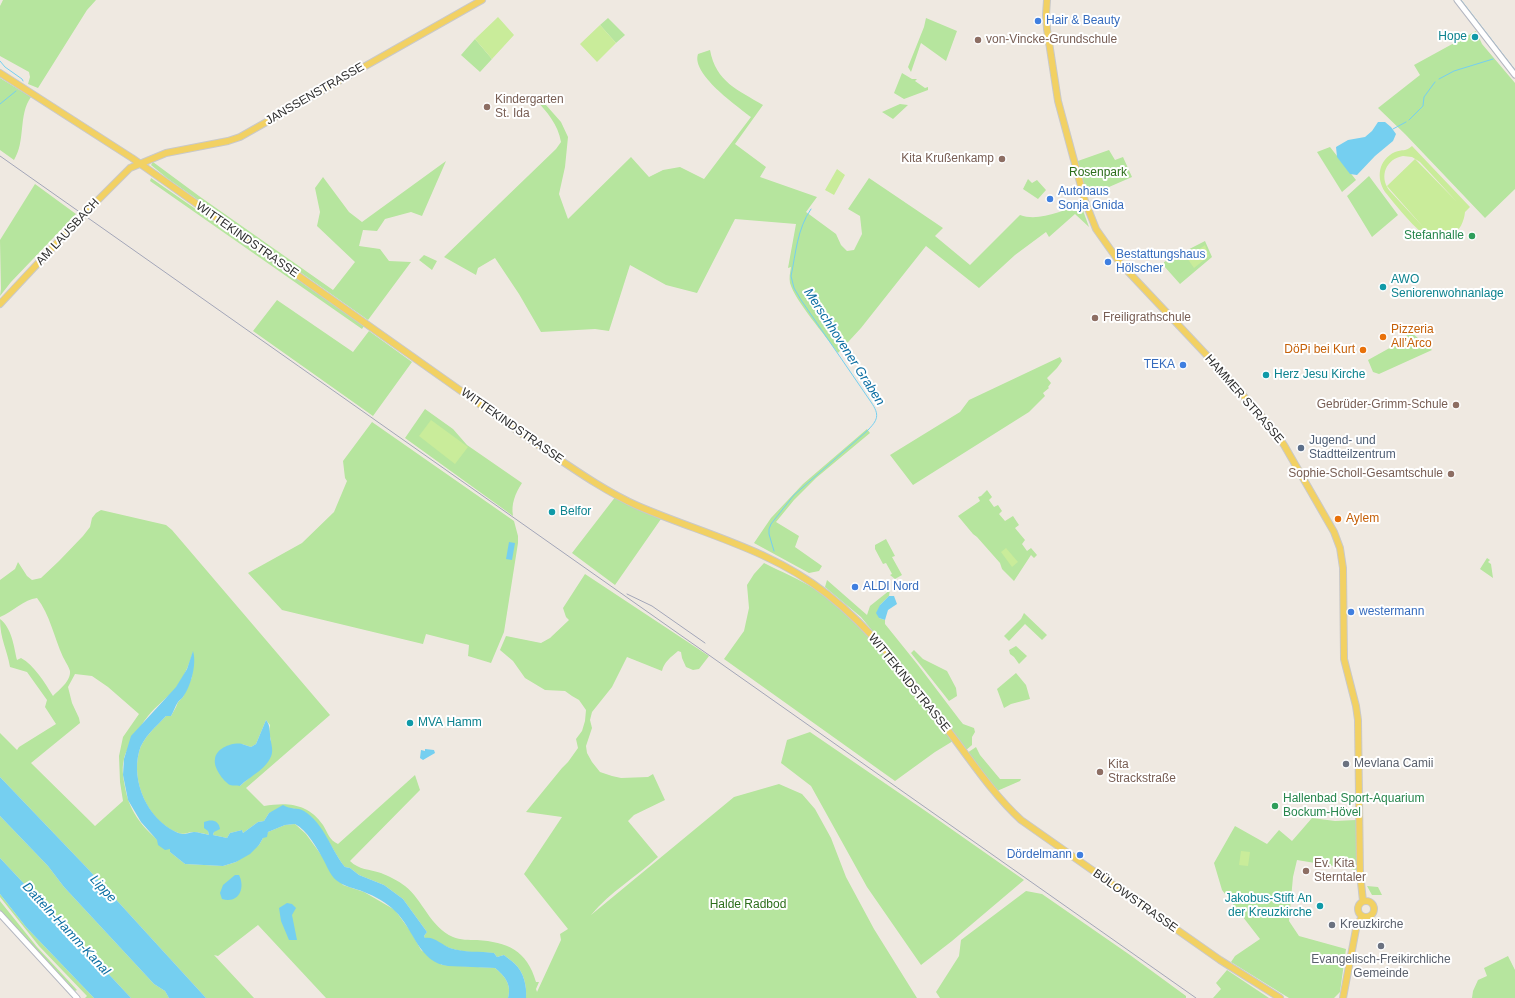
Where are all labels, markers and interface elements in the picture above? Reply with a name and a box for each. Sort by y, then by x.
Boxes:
place label: Hair & Beauty [1046,14,1120,28]
marker: Hair & Beauty [1033,16,1043,26]
place label: Hope [1438,30,1467,44]
marker: Hope [1470,32,1480,42]
place label: von-Vincke-Grundschule [986,33,1117,47]
marker: von-Vincke-Grundschule [973,35,983,45]
street label: JANSSENSTRASSE [263,60,367,128]
place label: Kindergarten St. Ida [495,93,564,121]
marker: Kindergarten St. Ida [482,102,492,112]
place label: Kita Krußenkamp [901,152,994,166]
marker: Kita Krußenkamp [997,154,1007,164]
park label: Rosenpark [1069,166,1127,180]
place label: Autohaus Sonja Gnida [1058,185,1124,213]
marker: Autohaus Sonja Gnida [1045,194,1055,204]
street label: AM LAUSBACH [33,196,103,268]
street label: WITTEKINDSTRASSE [193,199,301,281]
place label: Stefanhalle [1404,229,1464,243]
marker: Stefanhalle [1467,231,1477,241]
place label: Bestattungshaus Hölscher [1116,248,1205,276]
marker: Bestattungshaus Hölscher [1103,257,1113,267]
place label: AWO Seniorenwohnanlage [1391,273,1504,301]
marker: AWO Seniorenwohnanlage [1378,282,1388,292]
water label: Merschhovener Graben [800,285,888,409]
place label: Freiligrathschule [1103,311,1191,325]
marker: Freiligrathschule [1090,313,1100,323]
place label: Pizzeria All’Arco [1391,323,1434,351]
marker: Pizzeria All’Arco [1378,332,1388,342]
place label: DöPi bei Kurt [1284,343,1355,357]
marker: DöPi bei Kurt [1358,345,1368,355]
street label: HAMMER STRASSE [1202,352,1286,446]
place label: TEKA [1144,358,1175,372]
marker: TEKA [1178,360,1188,370]
place label: Herz Jesu Kirche [1274,368,1365,382]
marker: Herz Jesu Kirche [1261,370,1271,380]
street label: WITTEKINDSTRASSE [458,385,566,467]
place label: Gebrüder-Grimm-Schule [1317,398,1448,412]
marker: Gebrüder-Grimm-Schule [1451,400,1461,410]
place label: Jugend- und Stadtteilzentrum [1309,434,1396,462]
marker: Jugend- und Stadtteilzentrum [1296,443,1306,453]
place label: Sophie-Scholl-Gesamtschule [1288,467,1443,481]
marker: Sophie-Scholl-Gesamtschule [1446,469,1456,479]
place label: Belfor [560,505,591,519]
marker: Belfor [547,507,557,517]
place label: Aylem [1346,512,1379,526]
marker: Aylem [1333,514,1343,524]
place label: ALDI Nord [863,580,919,594]
marker: ALDI Nord [850,582,860,592]
place label: westermann [1359,605,1424,619]
marker: westermann [1346,607,1356,617]
street label: WITTEKINDSTRASSE [865,631,953,735]
place label: MVA Hamm [418,716,482,730]
marker: MVA Hamm [405,718,415,728]
place label: Mevlana Camii [1354,757,1433,771]
place label: Kita Strackstraße [1108,758,1176,786]
marker: Mevlana Camii [1341,759,1351,769]
marker: Kita Strackstraße [1095,767,1105,777]
place label: Hallenbad Sport-Aquarium Bockum-Hövel [1283,792,1424,820]
marker: Hallenbad Sport-Aquarium Bockum-Hövel [1270,801,1280,811]
place label: Dördelmann [1007,848,1072,862]
marker: Dördelmann [1075,850,1085,860]
place label: Ev. Kita Sterntaler [1314,857,1366,885]
street label: BÜLOWSTRASSE [1090,866,1180,936]
marker: Ev. Kita Sterntaler [1301,866,1311,876]
water label: Lippe [86,872,120,906]
water label: Datteln-Hamm-Kanal [19,879,113,979]
place label: Jakobus-Stift An der Kreuzkirche [1225,892,1312,920]
park label: Halde Radbod [710,898,786,912]
marker: Jakobus-Stift An der Kreuzkirche [1315,901,1325,911]
place label: Kreuzkirche [1340,918,1403,932]
marker: Kreuzkirche [1327,920,1337,930]
marker: Evangelisch-Freikirchliche Gemeinde [1376,941,1386,951]
place label: Evangelisch-Freikirchliche Gemeinde [1311,953,1451,981]

